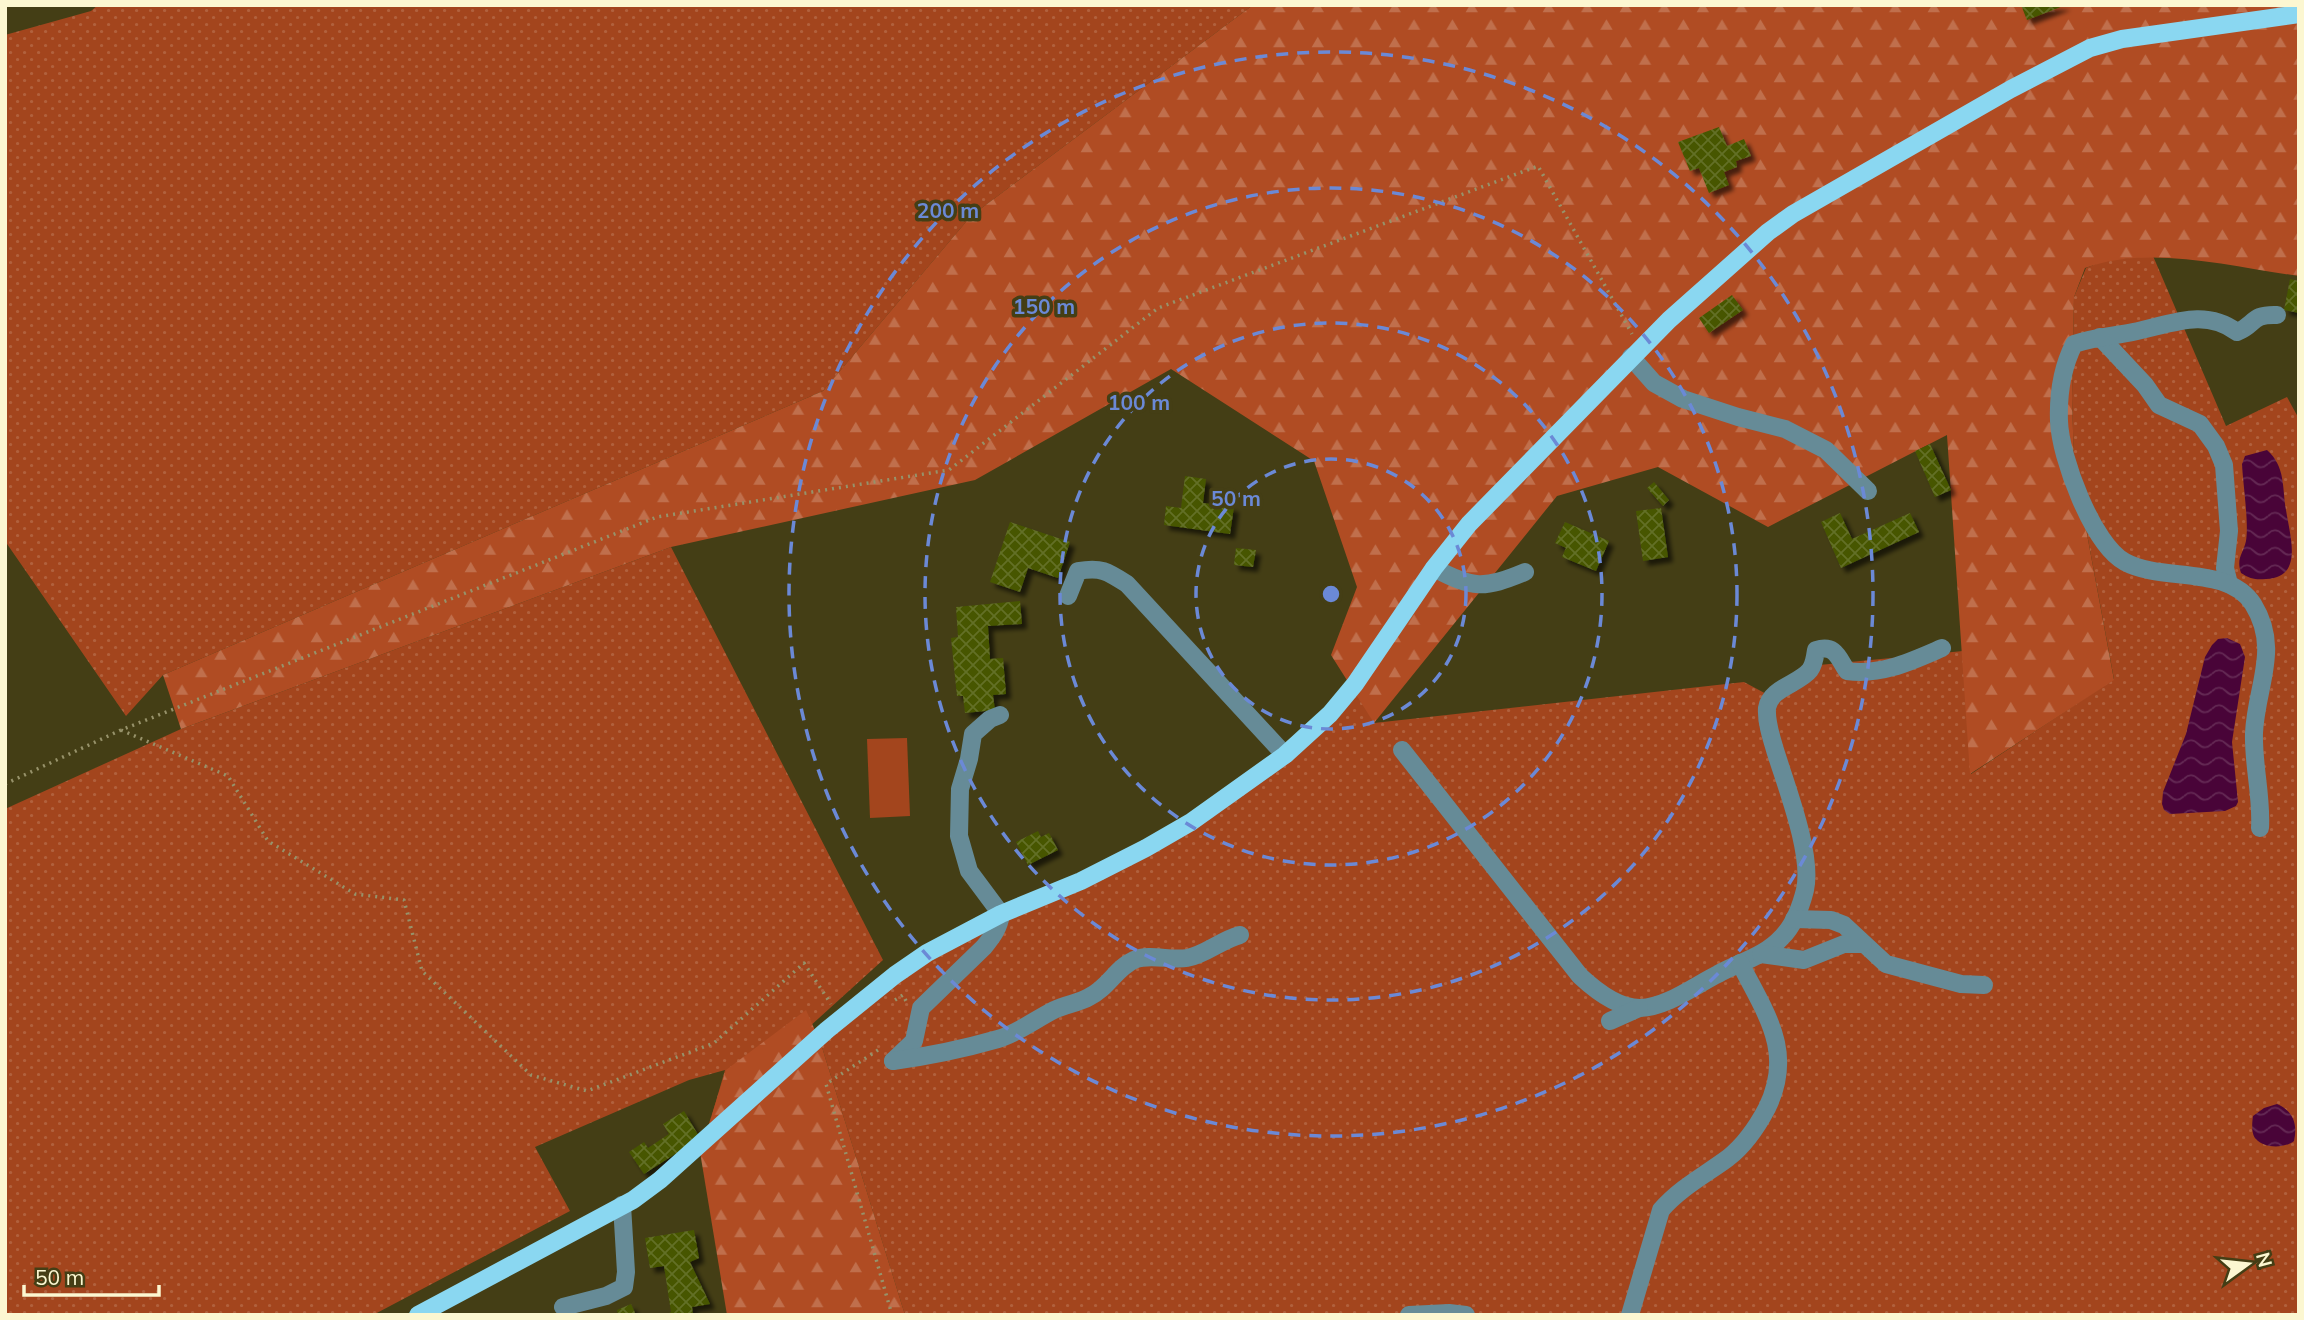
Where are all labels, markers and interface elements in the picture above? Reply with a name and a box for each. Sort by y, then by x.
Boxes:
text: 200 m [917,197,979,223]
text: 150 m [1013,293,1075,319]
text: 100 m [1108,389,1170,415]
text: 50 m [1211,485,1261,511]
centre of rings [1319,582,1343,606]
north arrow [2213,1229,2283,1299]
text: N [2251,1250,2278,1270]
scale bar [24,1254,159,1298]
text: 50 m [35,1264,84,1290]

